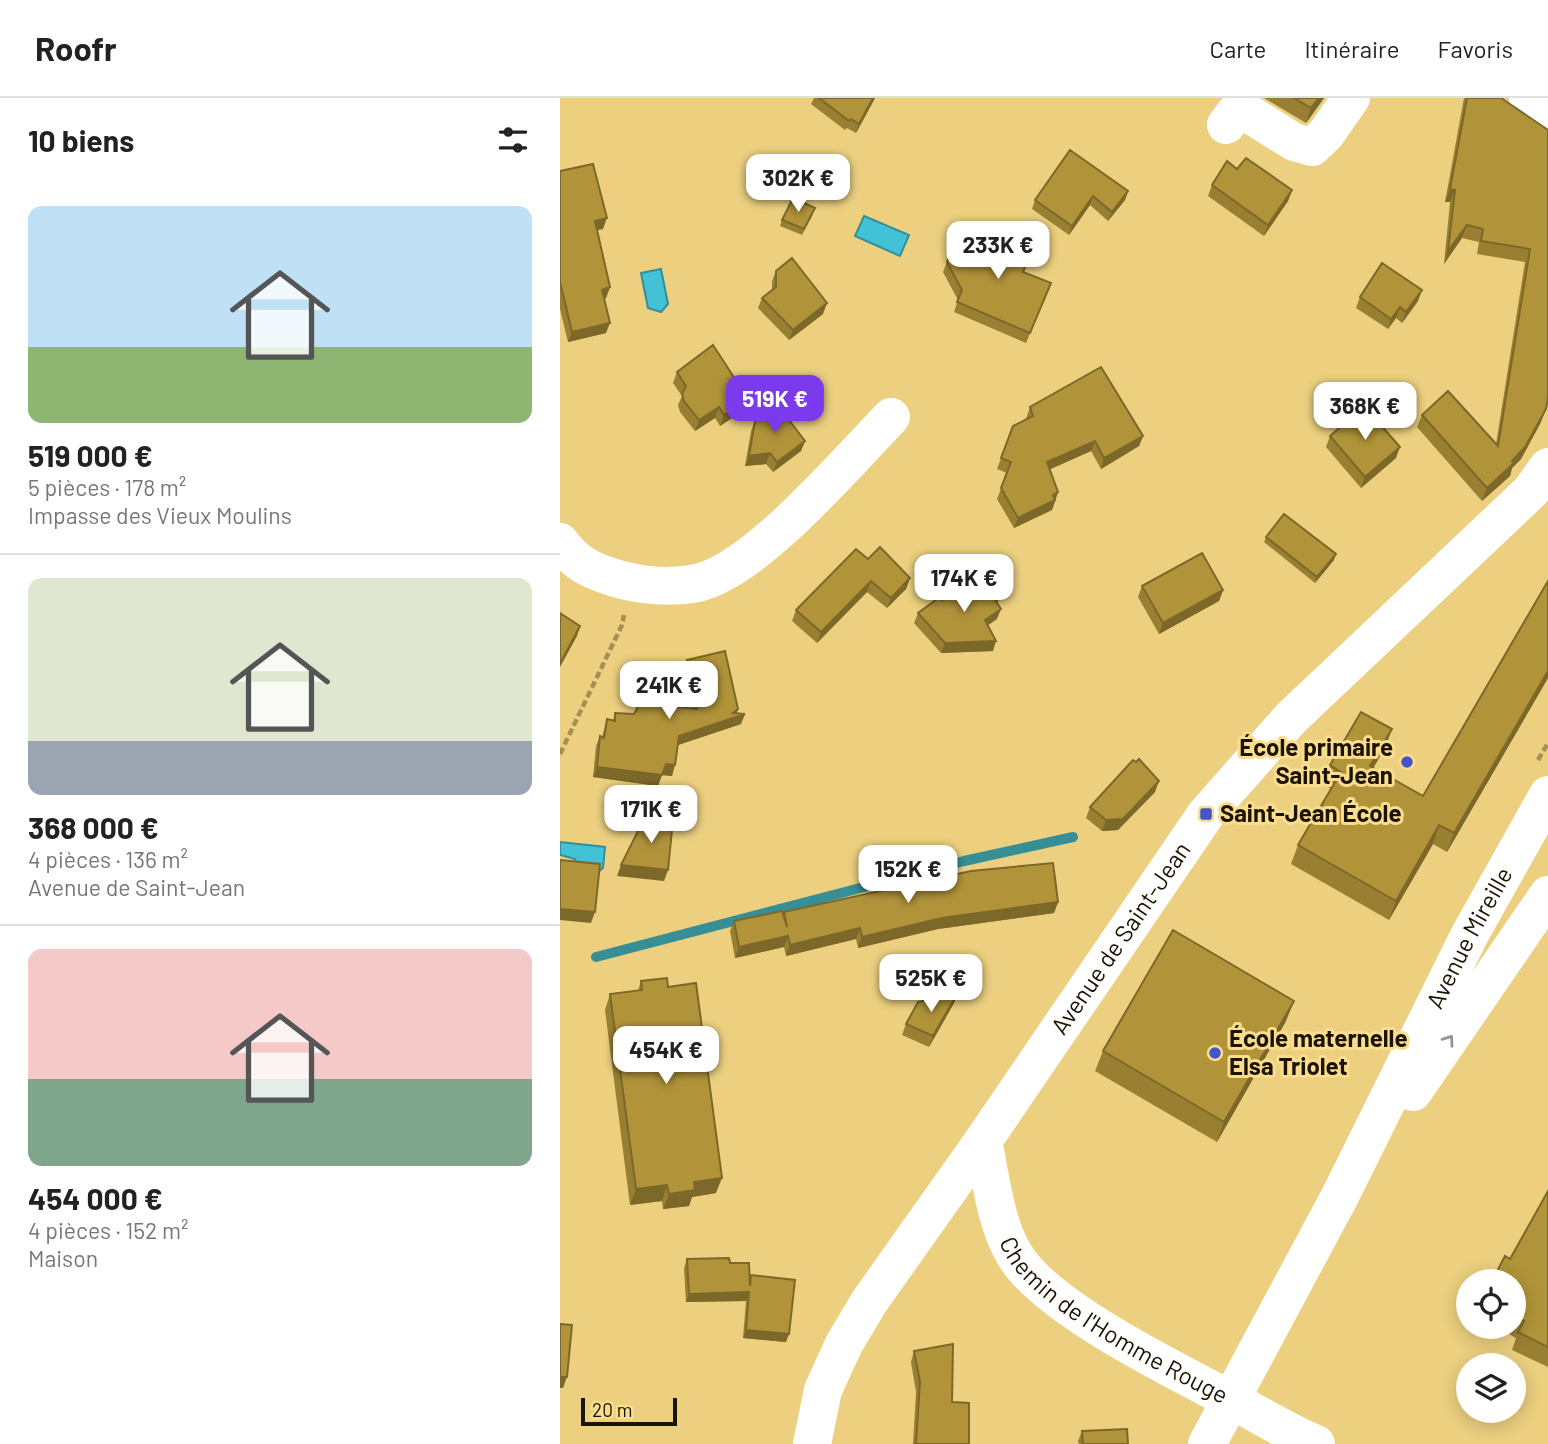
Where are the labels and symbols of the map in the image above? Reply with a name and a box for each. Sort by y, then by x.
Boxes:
pin: 302K € [741,155,855,214]
pin: 233K € [941,222,1055,281]
pin: 519K € [718,376,832,435]
pin: 368K € [1308,382,1422,442]
pin: 174K € [907,554,1021,614]
pin: 241K € [612,662,726,721]
place label: École primaire Saint-Jean [1239,732,1393,789]
marker: École primaire Saint-Jean [1399,754,1415,770]
pin: 171K € [594,786,708,845]
place label: Saint-Jean École [1220,798,1402,827]
marker: Saint-Jean École [1198,806,1214,822]
street label: Avenue de Saint-Jean [1044,836,1196,1039]
pin: 152K € [851,846,965,905]
street label: Avenue Mireille [1419,862,1518,1013]
pin: 525K € [874,954,988,1014]
place label: École maternelle Elsa Triolet [1229,1023,1408,1080]
pin: 454K € [609,1026,723,1086]
one-way arrow [1441,1035,1453,1048]
marker: École maternelle Elsa Triolet [1207,1045,1223,1061]
street label: Chemin de l'Homme Rouge [994,1232,1233,1409]
scale bar [581,1395,677,1427]

